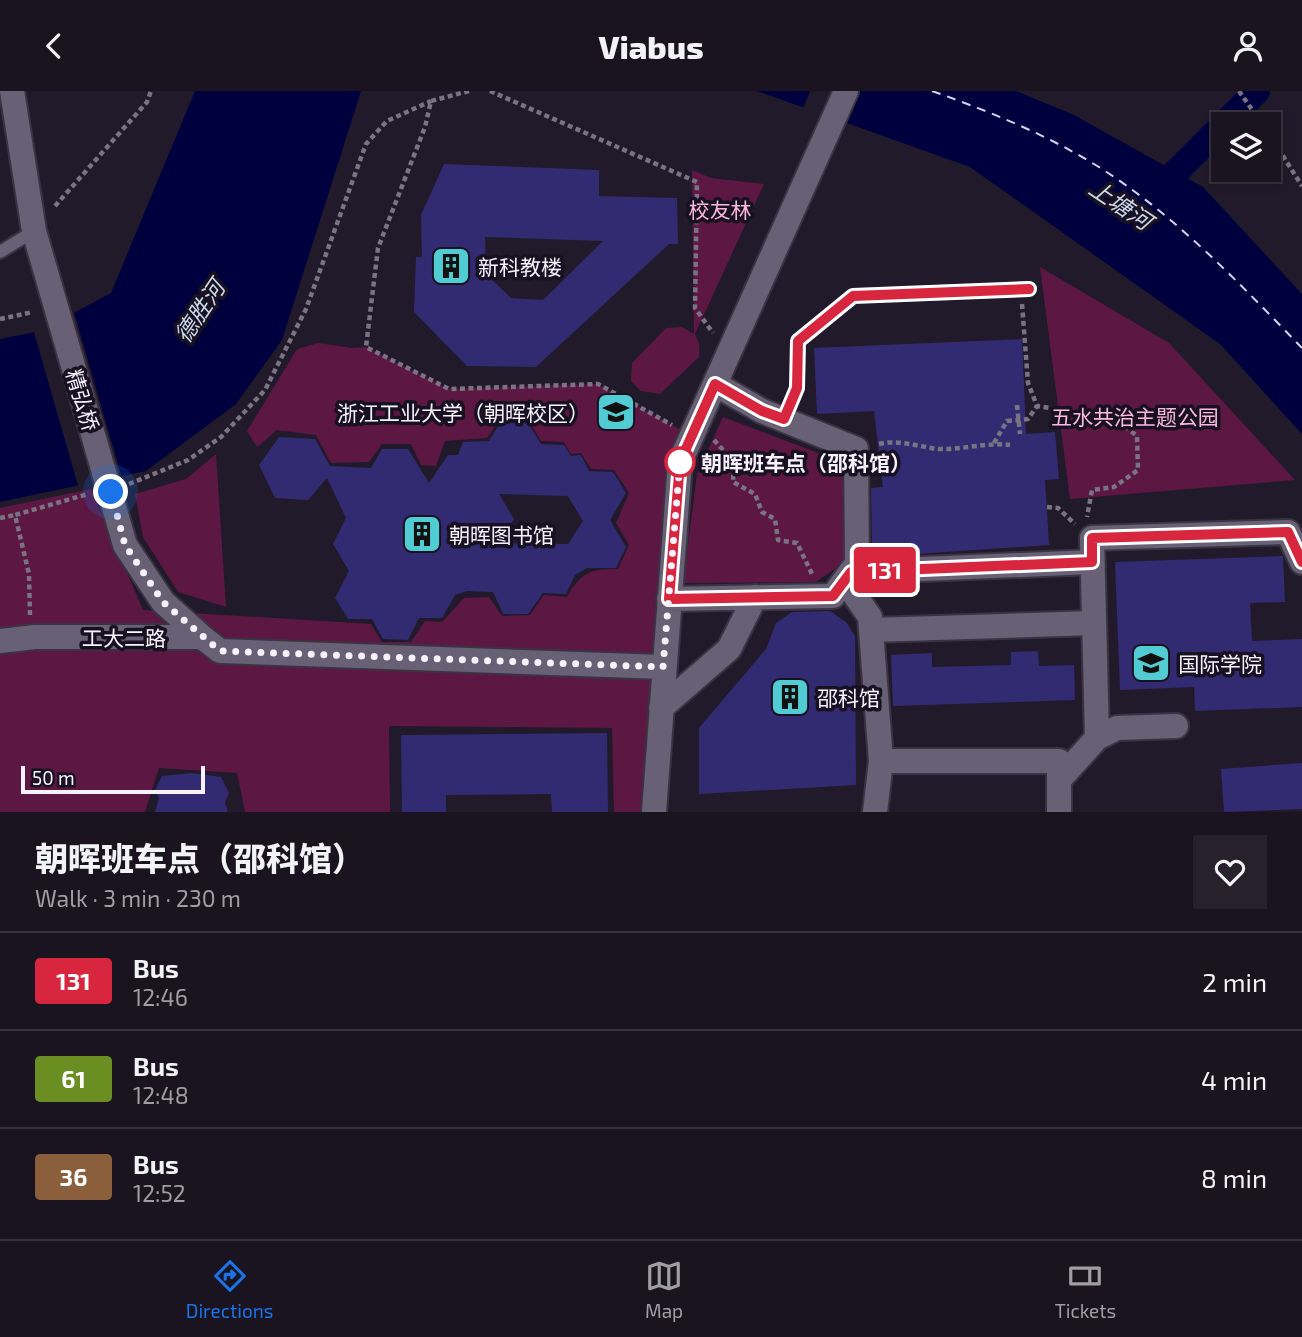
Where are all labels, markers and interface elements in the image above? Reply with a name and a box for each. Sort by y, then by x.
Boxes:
icon: back [35,27,73,65]
text: Viabus [598,27,704,65]
icon: person [1229,27,1267,65]
map controls [1211,112,1281,182]
button: layers [1211,112,1281,182]
water label: 上塘河 [1085,173,1161,237]
park label: 校友林 [689,197,752,222]
building icon: 新科教楼 [430,245,472,287]
place label: 新科教楼 [478,254,562,279]
water label: 德胜河 [168,271,232,347]
street label: 精弘桥 [62,366,104,434]
school or university icon: 浙江工业大学（朝晖校区） [595,391,637,433]
place label: 浙江工业大学（朝晖校区） [337,400,589,425]
park label: 五水共治主题公园 [1051,404,1219,429]
marker: 朝晖班车点（邵科馆） [665,447,695,477]
place label: 朝晖班车点（邵科馆） [701,450,911,475]
your location [93,474,128,509]
building icon: 朝晖图书馆 [401,513,443,555]
place label: 朝晖图书馆 [449,522,554,547]
line badge: 131 [845,547,925,593]
text: 131 [868,555,902,584]
street label: 工大二路 [82,625,166,650]
school or university icon: 国际学院 [1130,642,1172,684]
place label: 国际学院 [1178,651,1262,676]
building icon: 邵科馆 [769,676,811,718]
place label: 邵科馆 [817,685,880,710]
scale bar [21,763,205,795]
text: 50 m [32,766,75,789]
button: heart [1193,835,1267,909]
text: 朝晖班车点（邵科馆） [35,838,365,878]
text: Walk · 3 min · 230 m [35,884,241,912]
text: Bus [133,952,179,983]
text: 131 [56,966,91,995]
text: 2 min [1202,966,1267,997]
text: 12:46 [133,983,188,1011]
text: Bus [133,1050,179,1081]
text: 61 [61,1064,86,1093]
text: 4 min [1201,1064,1267,1095]
text: 12:48 [133,1081,189,1109]
text: Bus [133,1148,179,1179]
text: 36 [60,1162,87,1191]
text: 8 min [1201,1162,1267,1193]
text: 12:52 [133,1179,186,1207]
tab: Directions [186,1257,273,1322]
tab: Map [645,1257,683,1322]
tab: Tickets [1055,1257,1116,1322]

